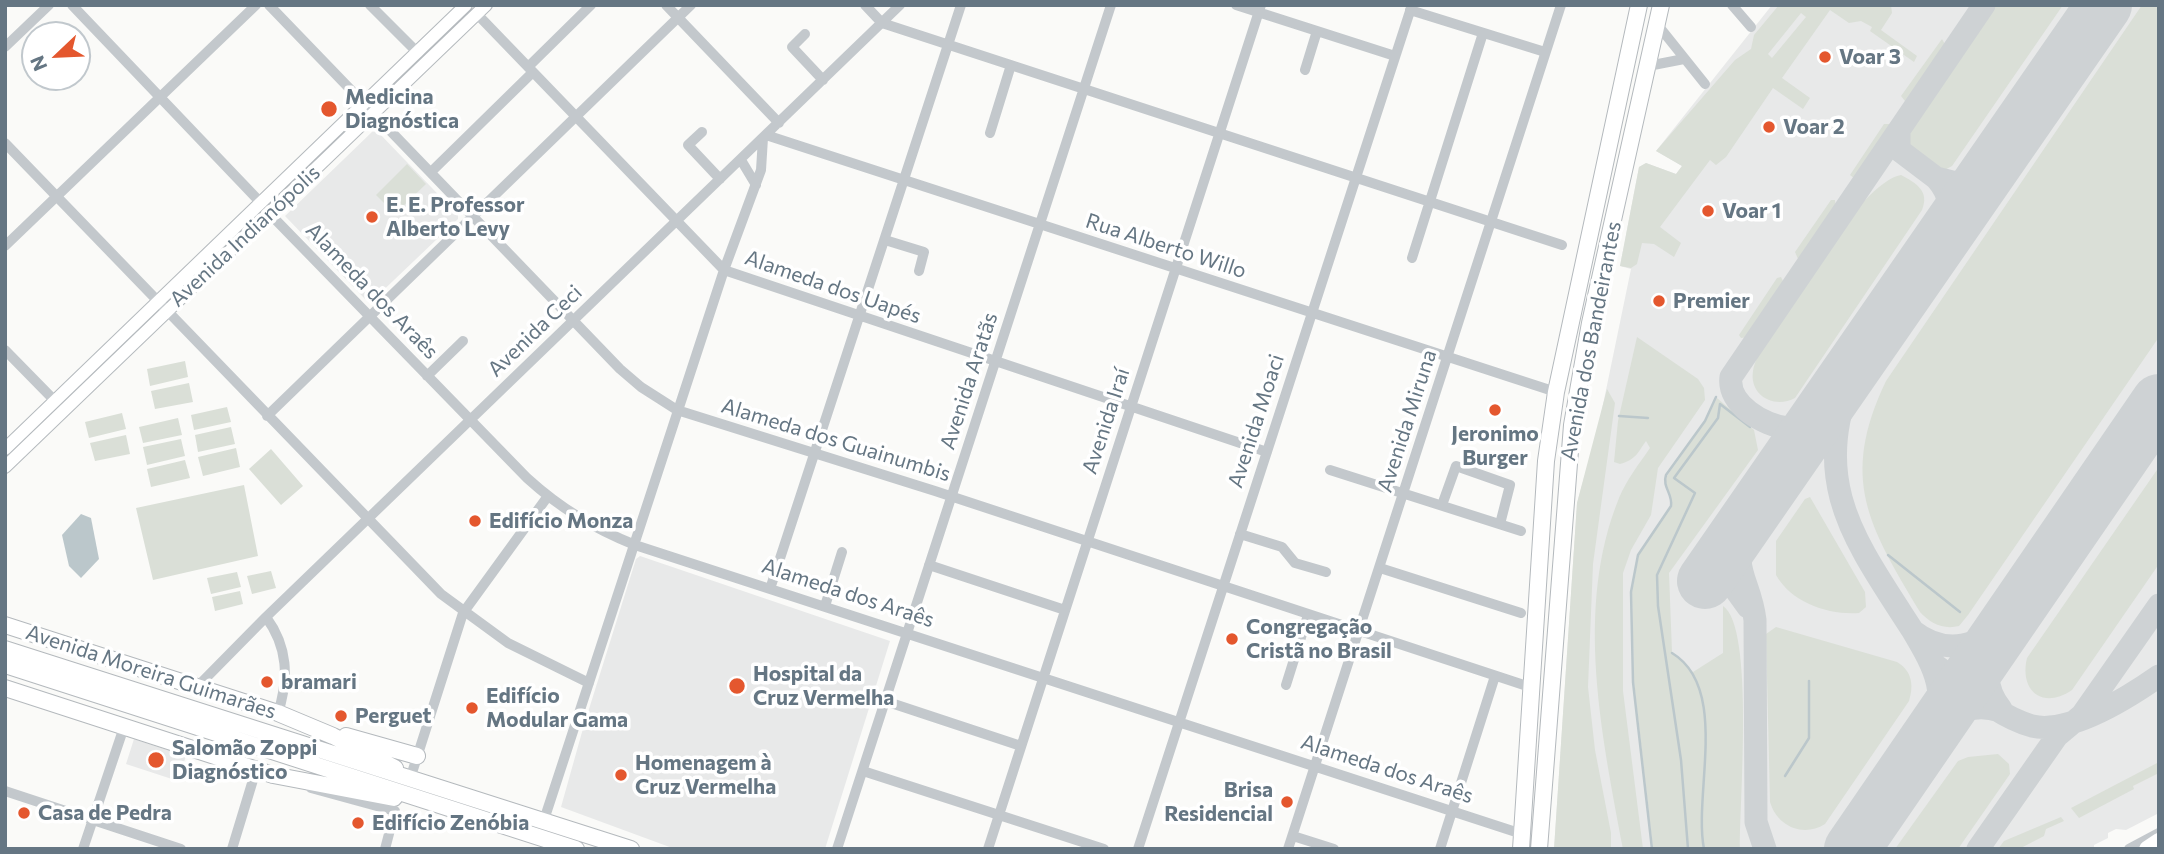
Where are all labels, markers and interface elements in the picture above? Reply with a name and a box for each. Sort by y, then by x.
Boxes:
north arrow [21,21,91,91]
place label: Voar 3 [1839,44,1901,70]
marker: Voar 3 [1817,49,1833,65]
text: N [25,53,51,75]
place label: Medicina Diagnóstica [345,84,459,134]
marker: Medicina Diagnóstica [319,99,339,119]
place label: Voar 2 [1783,114,1845,140]
marker: Voar 2 [1761,119,1777,135]
street label: Avenida Indianópolis [165,160,325,312]
place label: E. E. Professor Alberto Levy [386,192,525,242]
place label: Voar 1 [1722,198,1781,224]
marker: Voar 1 [1700,203,1716,219]
street label: Rua Alberto Willo [1082,208,1250,284]
marker: E. E. Professor Alberto Levy [364,209,380,225]
street label: Alameda dos Araês [301,218,443,364]
street label: Avenida dos Bandeirantes [1555,219,1627,463]
street label: Alameda dos Uapés [742,245,924,329]
street label: Avenida Ceci [483,280,587,382]
place label: Premier [1673,288,1750,314]
marker: Premier [1651,293,1667,309]
street label: Avenida Aratãs [935,309,1003,453]
street label: Avenida Miruna [1372,347,1442,495]
street label: Avenida Moaci [1223,351,1289,491]
street label: Avenida Iraí [1077,365,1135,477]
street label: Alameda dos Guainumbis [718,393,954,487]
marker: Jeronimo Burger [1487,402,1503,418]
place label: Jeronimo Burger [1451,421,1539,471]
place label: Edifício Monza [489,508,633,534]
marker: Edifício Monza [467,513,483,529]
street label: Alameda dos Araês [759,553,937,633]
place label: Congregação Cristã no Brasil [1246,614,1392,664]
street label: Avenida Moreira Guimarães [23,620,279,724]
marker: Congregação Cristã no Brasil [1224,631,1240,647]
place label: Hospital da Cruz Vermelha [753,661,894,711]
place label: bramari [281,669,357,695]
marker: bramari [259,674,275,690]
marker: Hospital da Cruz Vermelha [727,676,747,696]
place label: Edifício Modular Gama [486,683,628,733]
marker: Edifício Modular Gama [464,700,480,716]
place label: Perguet [355,703,431,729]
marker: Perguet [333,708,349,724]
street label: Alameda dos Araês [1298,729,1476,809]
place label: Salomão Zoppi Diagnóstico [172,735,317,785]
marker: Salomão Zoppi Diagnóstico [146,750,166,770]
place label: Homenagem à Cruz Vermelha [635,750,776,800]
marker: Homenagem à Cruz Vermelha [613,767,629,783]
place label: Brisa Residencial [1164,777,1273,827]
marker: Brisa Residencial [1279,794,1295,810]
place label: Casa de Pedra [38,800,172,826]
marker: Casa de Pedra [16,805,32,821]
place label: Edifício Zenóbia [372,810,529,836]
marker: Edifício Zenóbia [350,815,366,831]

